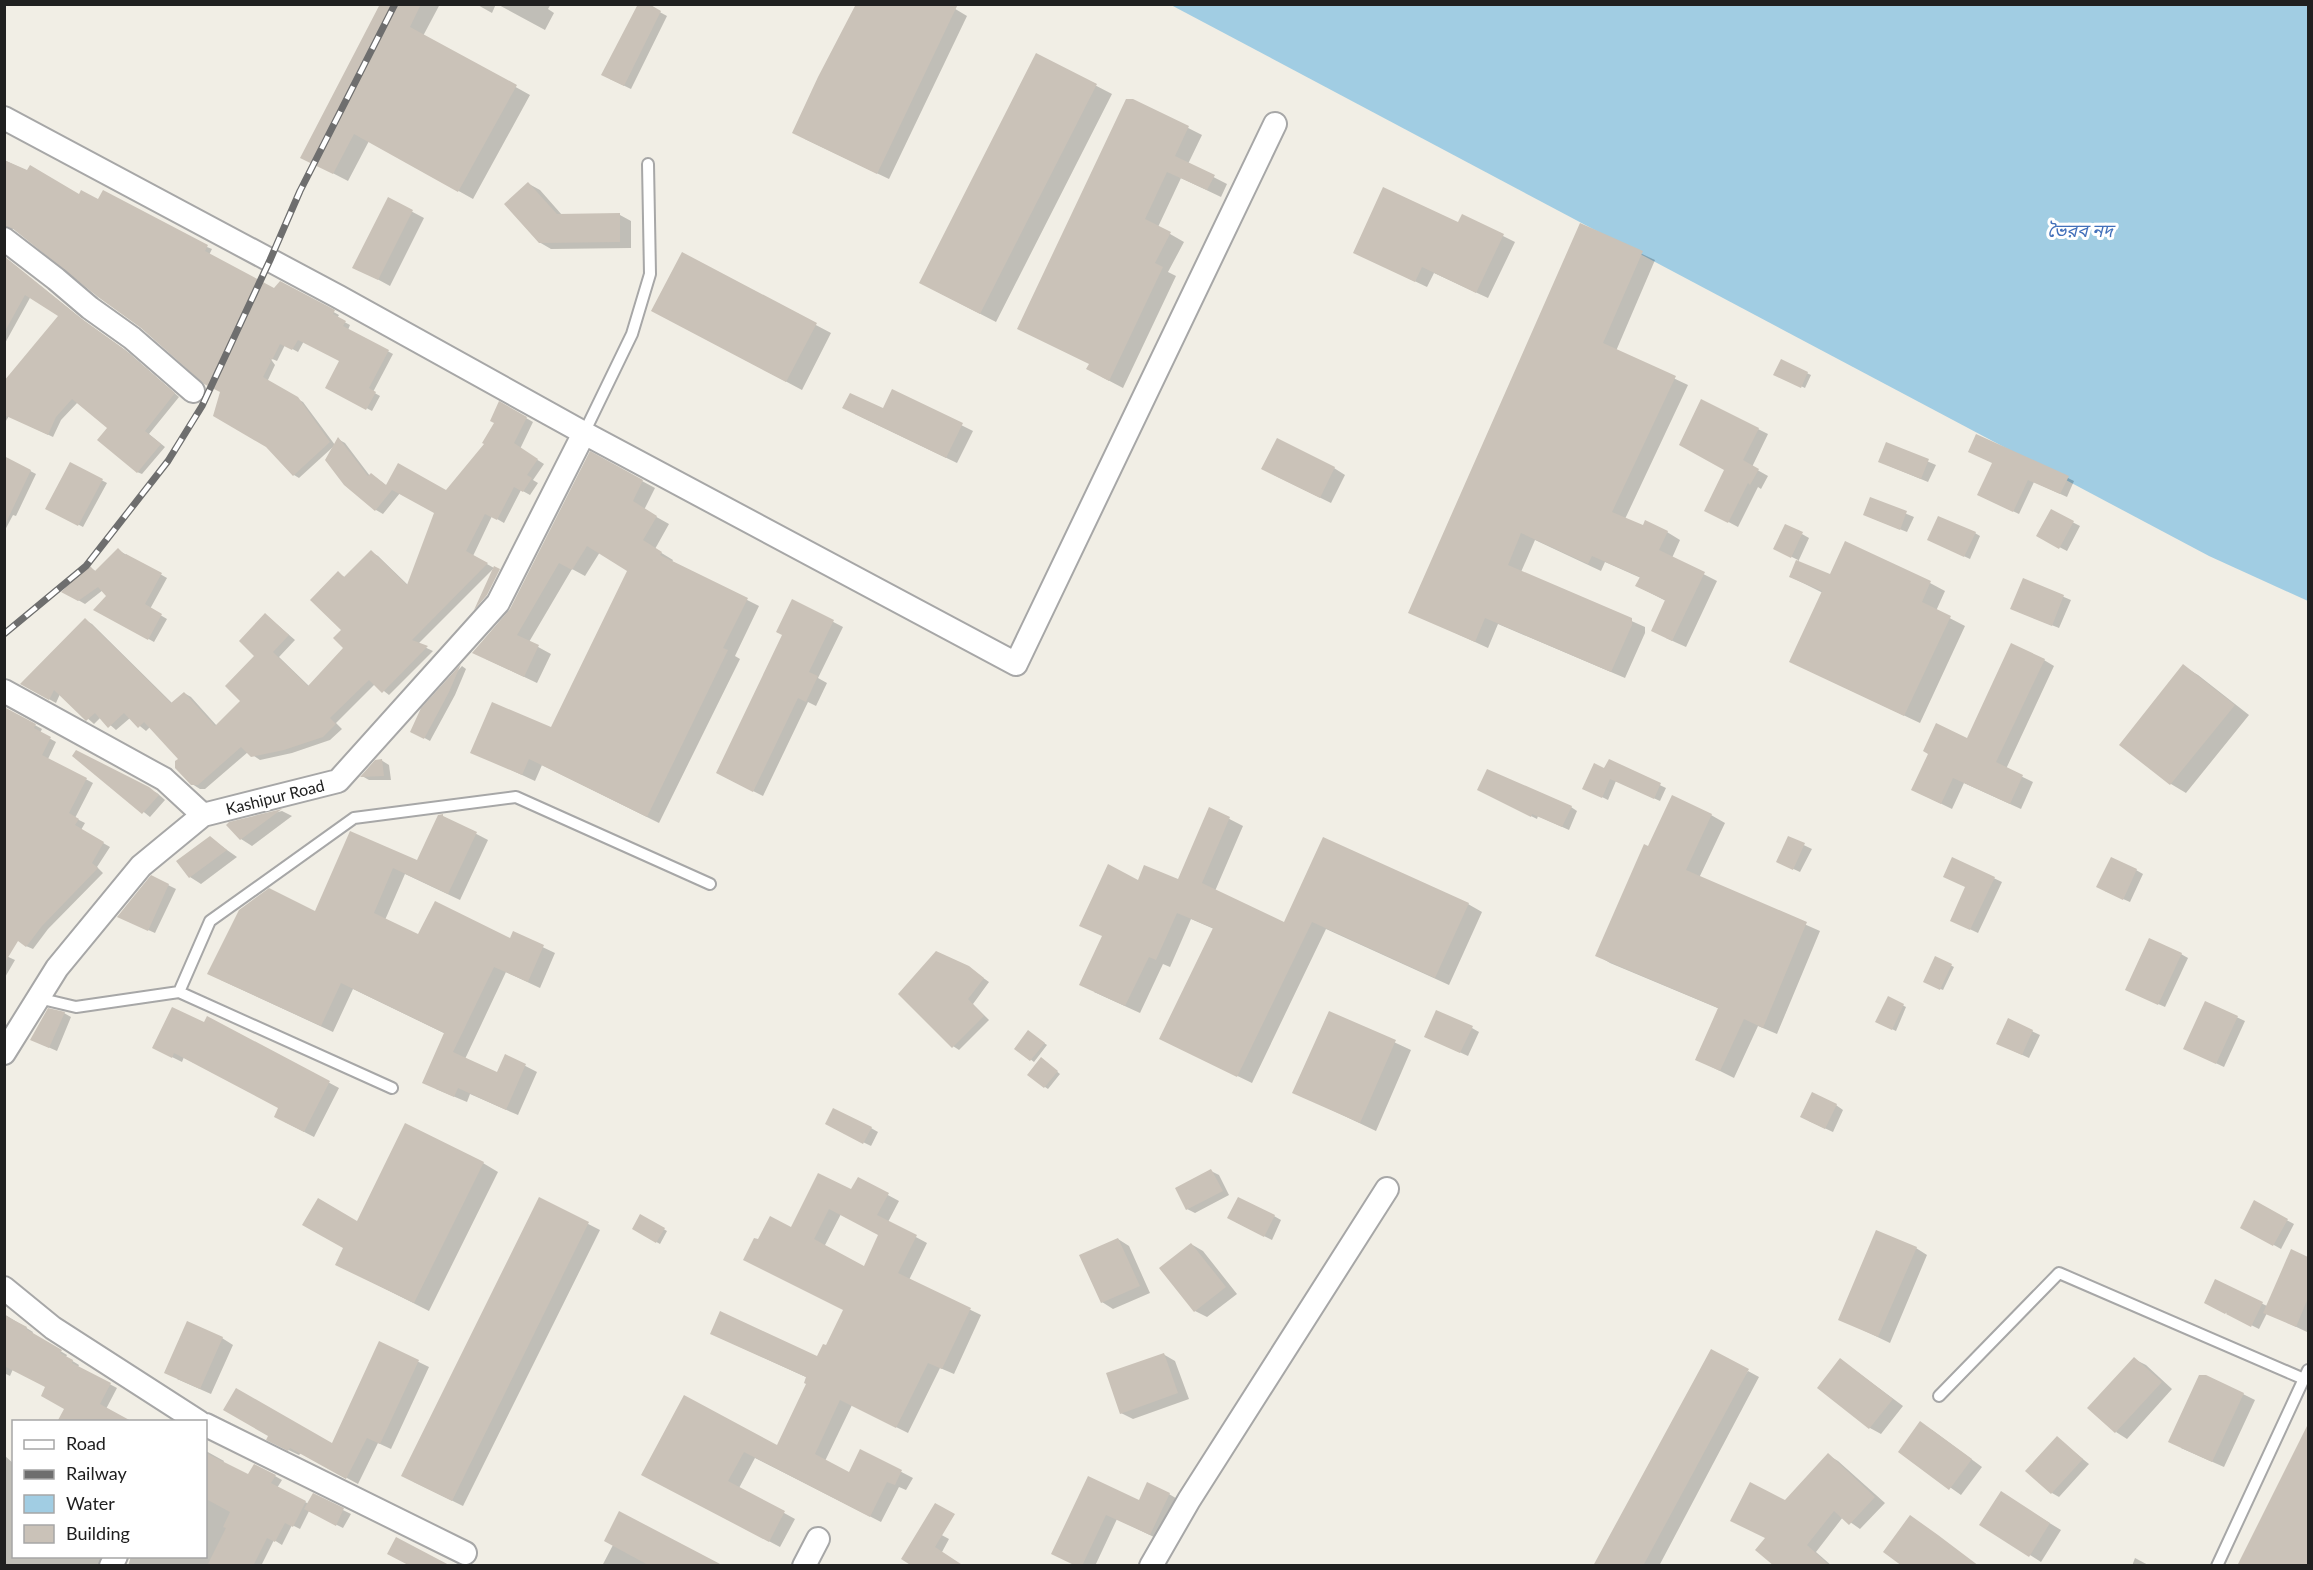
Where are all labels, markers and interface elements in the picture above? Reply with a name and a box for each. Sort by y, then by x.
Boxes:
water label: ভৈরব নদ [2047,219,2116,241]
street label: Kashipur Road [223,775,326,818]
legend [12,1420,207,1558]
text: Road [66,1432,106,1454]
text: Railway [66,1462,127,1484]
text: Water [66,1492,115,1514]
text: Building [66,1522,130,1544]

